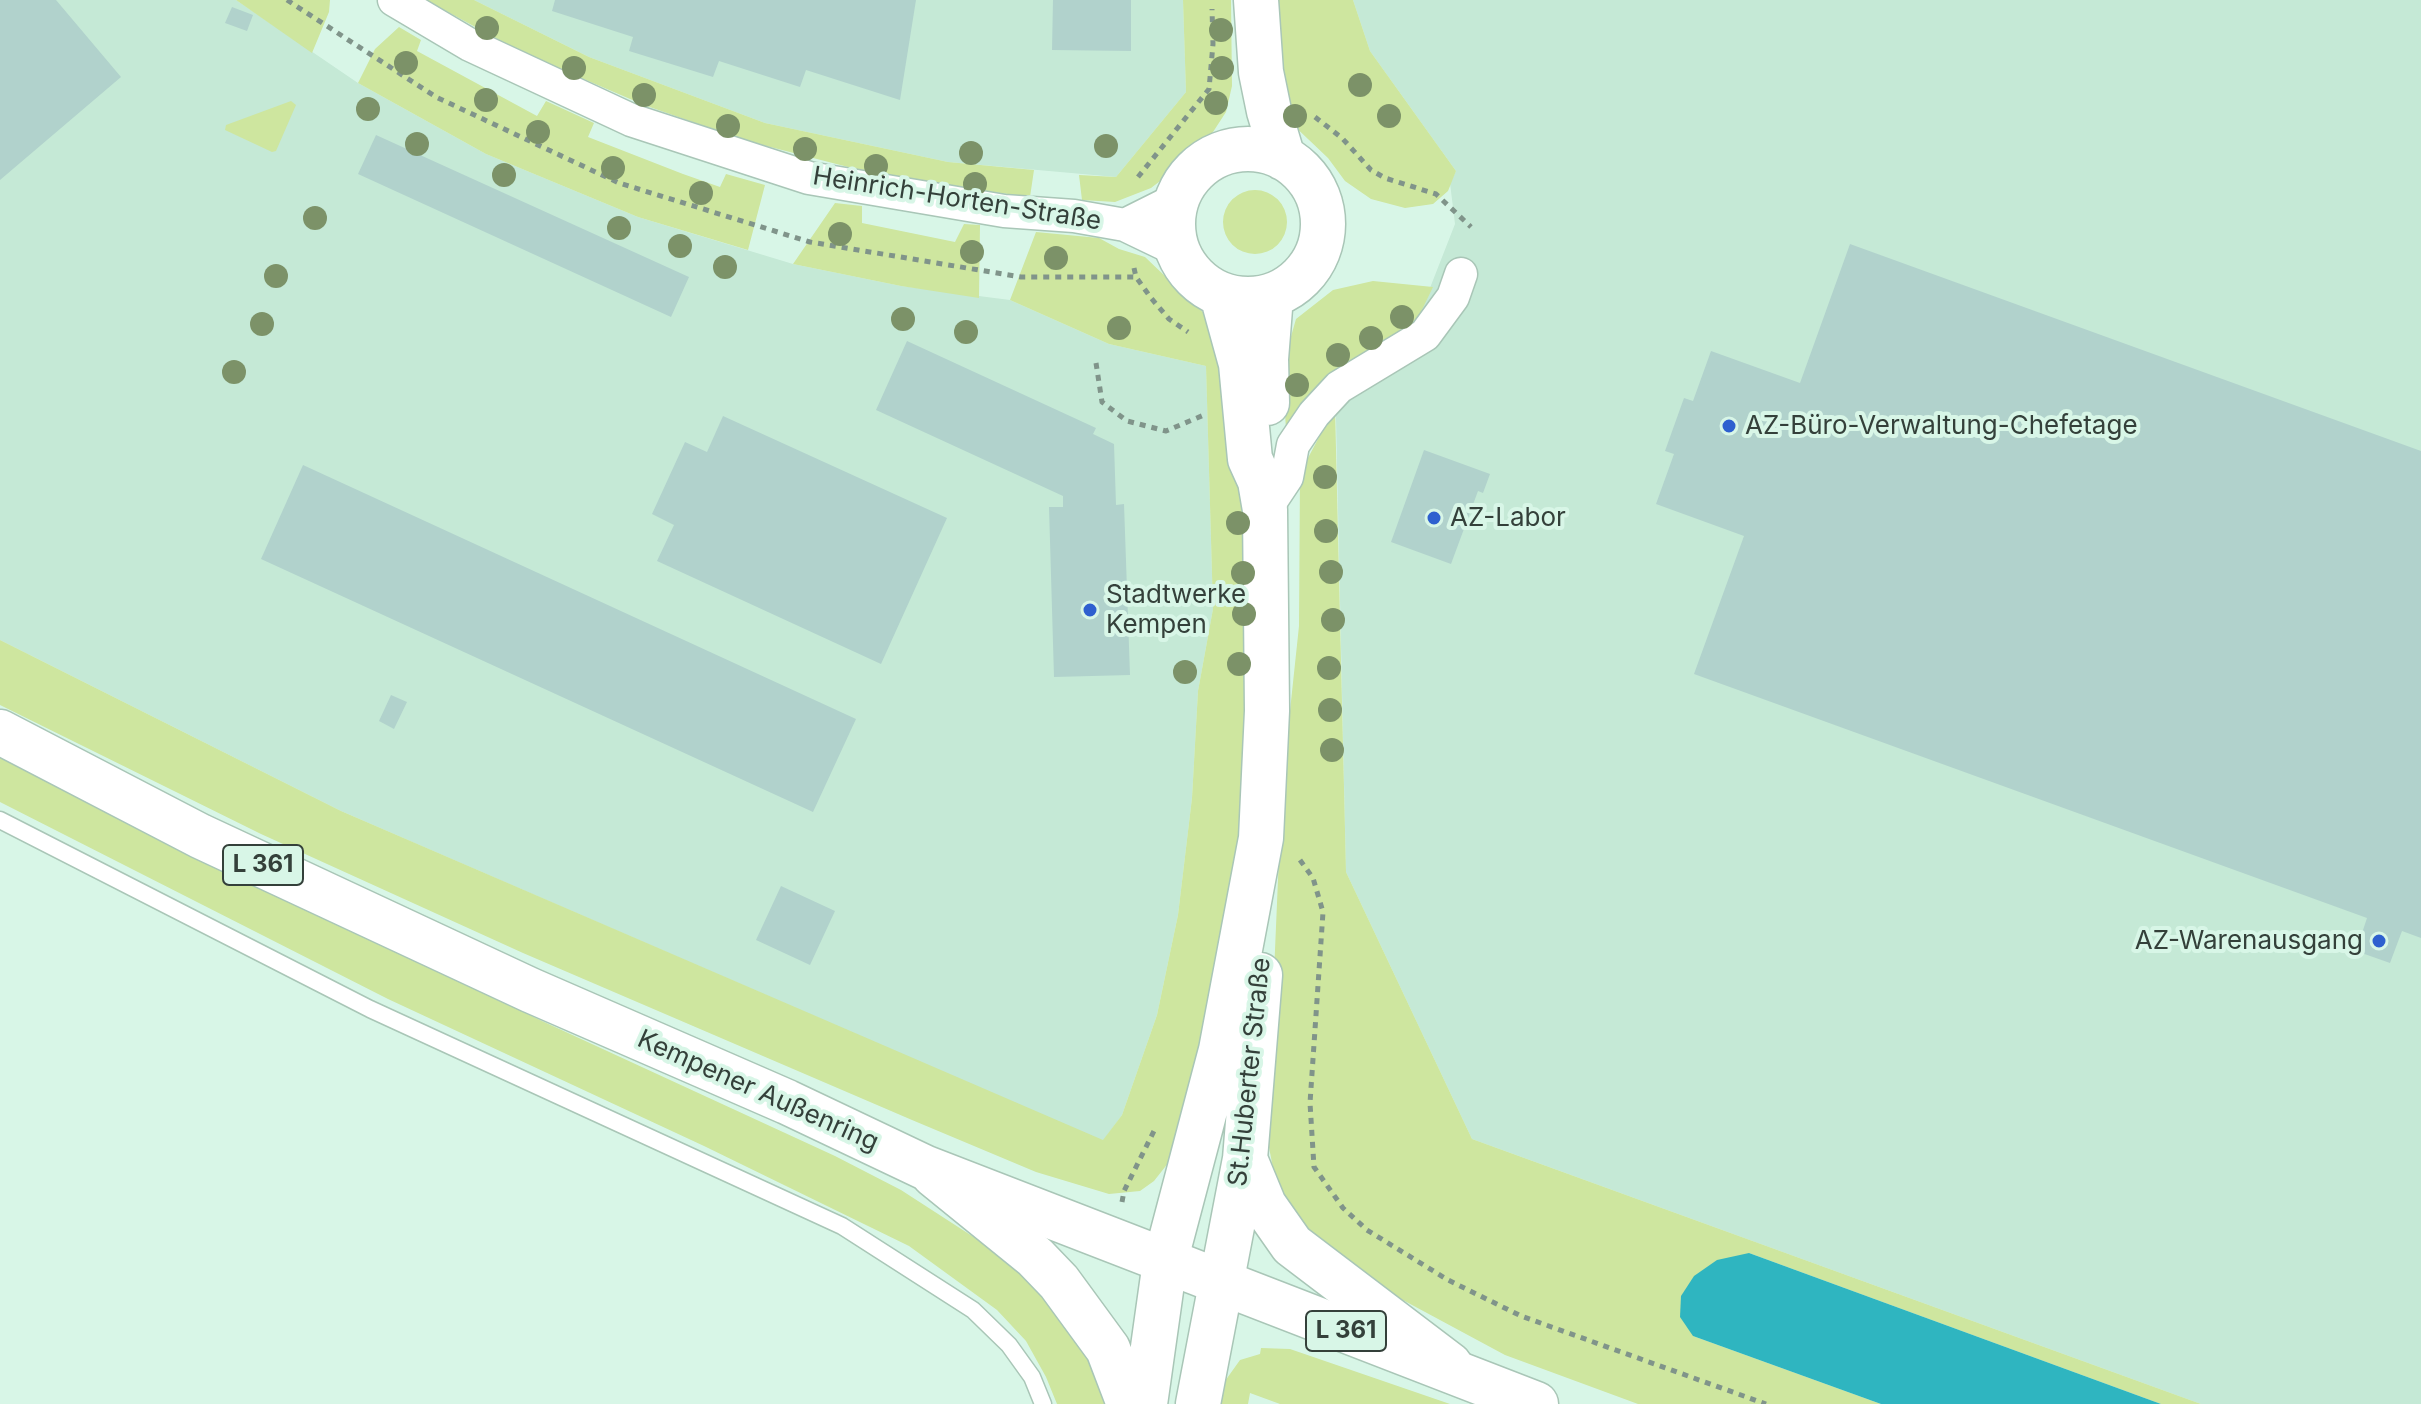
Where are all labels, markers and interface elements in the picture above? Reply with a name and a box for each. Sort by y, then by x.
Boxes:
street label: Heinrich-Horten-Straße [811,161,1103,237]
place label: AZ-Büro-Verwaltung-Chefetage [1745,410,2138,442]
marker: AZ-Büro-Verwaltung-Chefetage [1720,417,1738,435]
place label: AZ-Labor [1450,502,1566,534]
marker: AZ-Labor [1425,509,1443,527]
place label: Stadtwerke Kempen [1106,579,1246,640]
marker: Stadtwerke Kempen [1081,601,1099,619]
road number: L 361 [223,845,303,885]
place label: AZ-Warenausgang [2135,925,2363,957]
marker: AZ-Warenausgang [2370,932,2388,950]
street label: St.Huberter Straße [1222,956,1278,1188]
street label: Kempener Außenring [633,1024,883,1158]
road number: L 361 [1306,1311,1386,1351]

